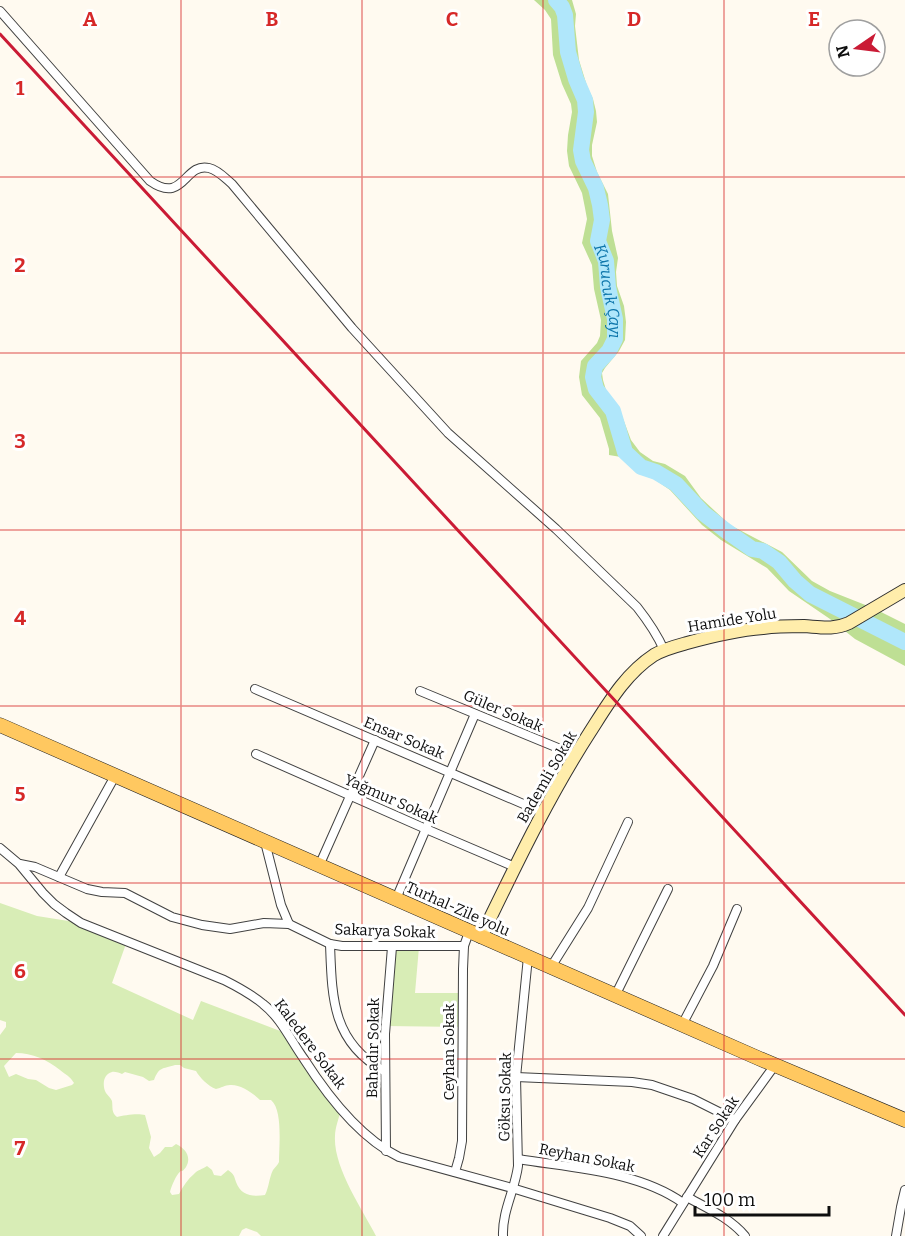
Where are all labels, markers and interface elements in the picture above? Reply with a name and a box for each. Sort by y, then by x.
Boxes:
text: A [83,7,98,31]
text: B [266,7,279,31]
text: C [446,7,458,31]
text: D [627,7,641,31]
text: E [808,7,820,31]
north arrow [827,18,887,78]
text: N [832,43,854,60]
text: 1 [16,76,25,100]
water label: Kurucuk Çayı [590,241,625,338]
text: 2 [14,253,26,277]
text: 3 [14,429,26,453]
street label: Hamide Yolu [686,604,778,636]
text: 4 [14,606,26,630]
street label: Güler Sokak [461,686,546,736]
street label: Ensar Sokak [361,713,447,763]
street label: Bademli Sokak [513,727,581,826]
street label: Yağmur Sokak [342,770,441,828]
text: 5 [15,782,26,806]
street label: Turhal-Zile yolu [403,878,513,940]
street label: Sakarya Sokak [334,920,436,942]
text: 6 [14,959,26,983]
street label: Kaledere Sokak [270,996,350,1093]
street label: Bahadır Sokak [363,997,383,1098]
street label: Ceyhan Sokak [440,1003,458,1101]
street label: Göksu Sokak [495,1052,515,1142]
street label: Kar Sokak [689,1092,743,1161]
text: 7 [15,1136,26,1160]
street label: Reyhan Sokak [537,1140,637,1176]
scale bar [695,1179,828,1217]
text: 100 m [704,1189,755,1211]

